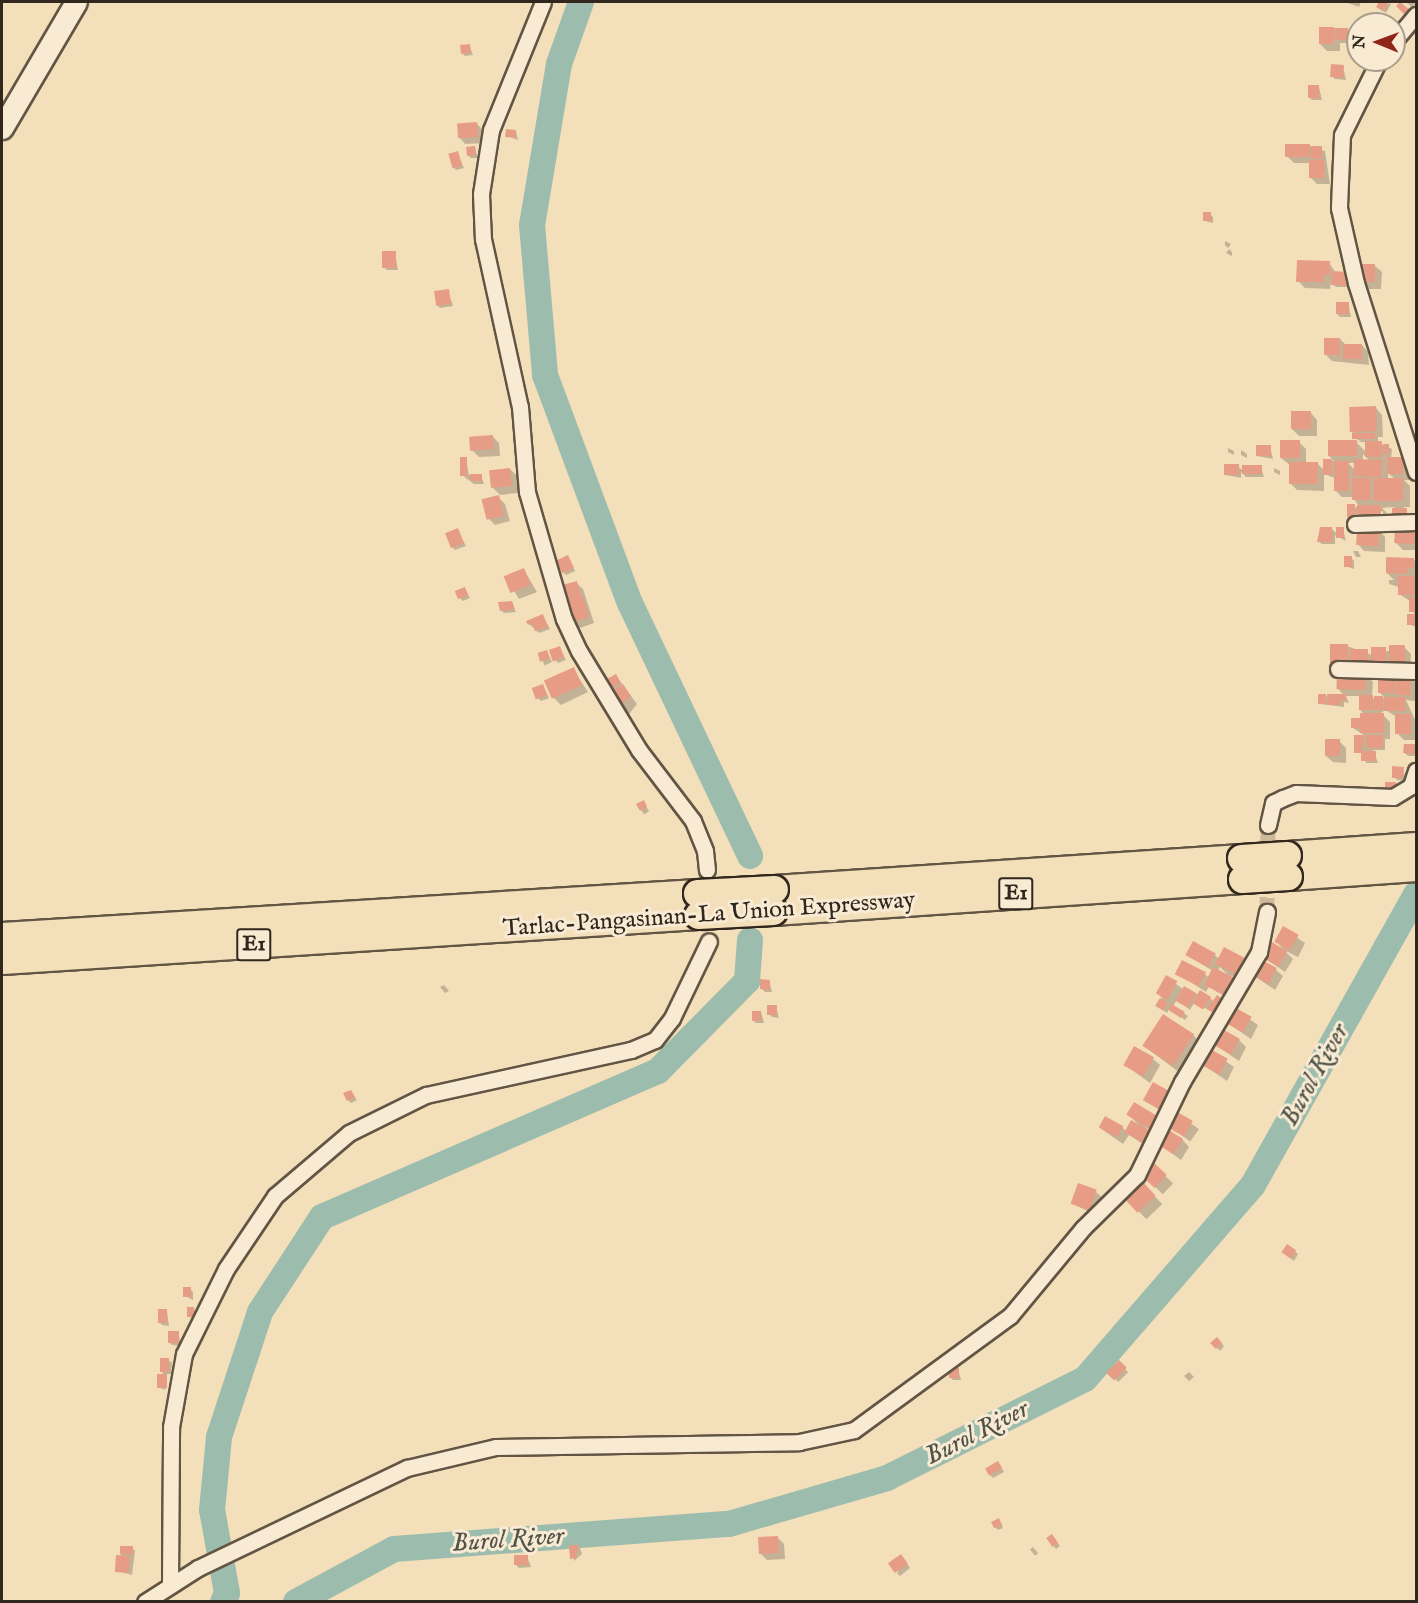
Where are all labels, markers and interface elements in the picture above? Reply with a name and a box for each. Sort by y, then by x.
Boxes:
north arrow [1346,12,1406,72]
text: N [1350,35,1370,49]
road number: E1 [998,875,1034,913]
street label: Tarlac-Pangasinan-La Union Expressway [502,886,916,944]
road number: E1 [236,926,272,964]
water label: Burol River [1274,1018,1356,1132]
water label: Burol River [920,1394,1034,1472]
water label: Burol River [451,1521,565,1559]

